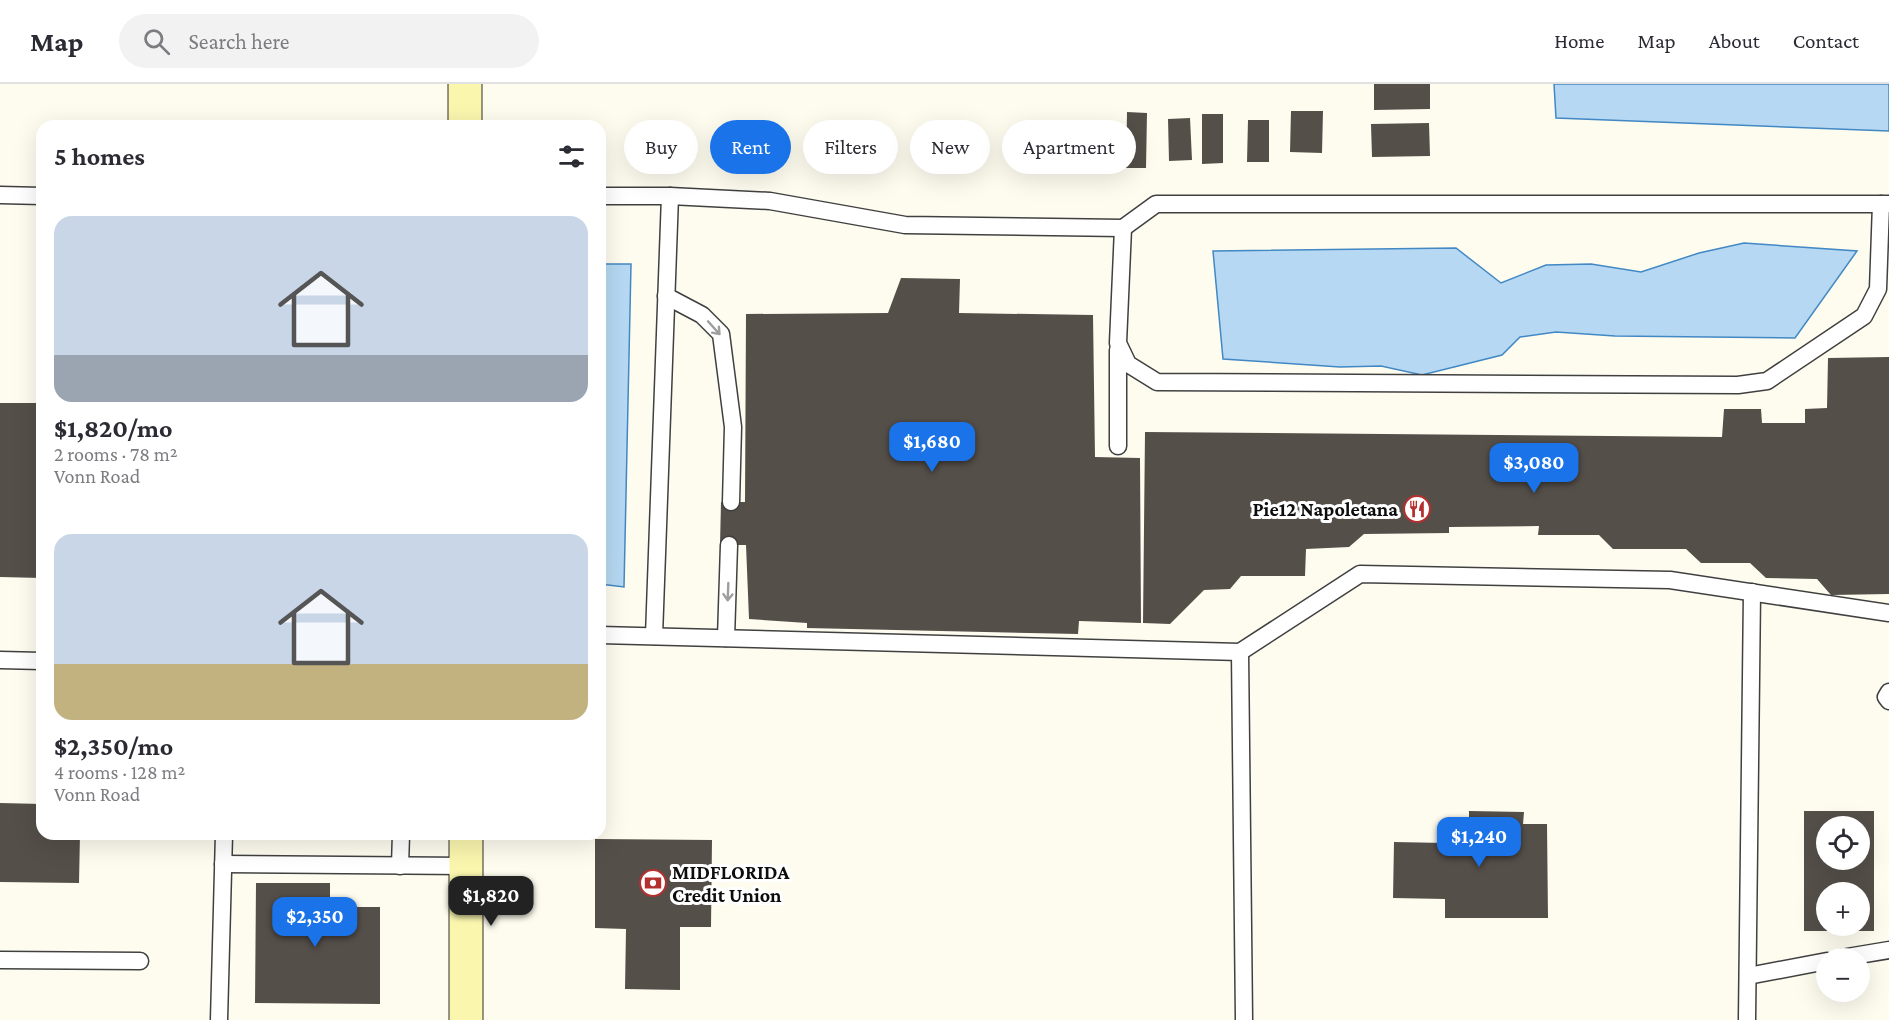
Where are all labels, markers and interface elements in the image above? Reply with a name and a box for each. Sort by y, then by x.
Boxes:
search box [119,14,539,68]
icon: search [140,25,173,58]
text: Map [30,26,83,57]
text: Search here [188,29,289,54]
text: Home [1554,29,1604,53]
text: Map [1637,29,1676,53]
text: About [1709,29,1760,53]
text: Contact [1793,29,1859,53]
chip: Buy [624,120,698,174]
chip: Rent [710,120,791,174]
chip: Filters [803,120,898,174]
chip: New [910,120,990,174]
chip: Apartment [1002,120,1136,174]
icon: filters [555,140,588,173]
text: 5 homes [54,142,145,171]
icon: home [267,255,375,363]
one-way arrow [707,320,721,335]
text: $1,820/mo [54,414,173,443]
pin: $1,680 [883,422,981,473]
text: $1,680 [903,430,961,452]
text: 2 rooms · 78 m² [54,443,178,465]
pin: $3,080 [1485,443,1583,494]
text: $3,080 [1503,451,1565,473]
text: Vonn Road [54,465,140,487]
restaurant icon: Pie12 Napoletana [1402,494,1432,524]
place label: Pie12 Napoletana [1253,498,1398,520]
icon: home [267,573,375,681]
one-way arrow [722,581,734,601]
text: $2,350/mo [54,732,173,761]
text: 4 rooms · 128 m² [54,761,185,783]
text: Vonn Road [54,783,140,805]
map controls [1816,816,1870,1002]
button: locate [1816,816,1870,870]
pin: $1,240 [1430,817,1528,868]
text: $1,240 [1451,825,1507,847]
place label: MIDFLORIDA Credit Union [672,861,790,906]
bank icon: MIDFLORIDA Credit Union [638,868,668,898]
pin: $1,820 [442,876,540,927]
button: + [1816,882,1870,936]
text: $1,820 [463,884,519,906]
pin: $2,350 [266,897,364,948]
text: $2,350 [286,905,344,927]
button: − [1816,948,1870,1002]

